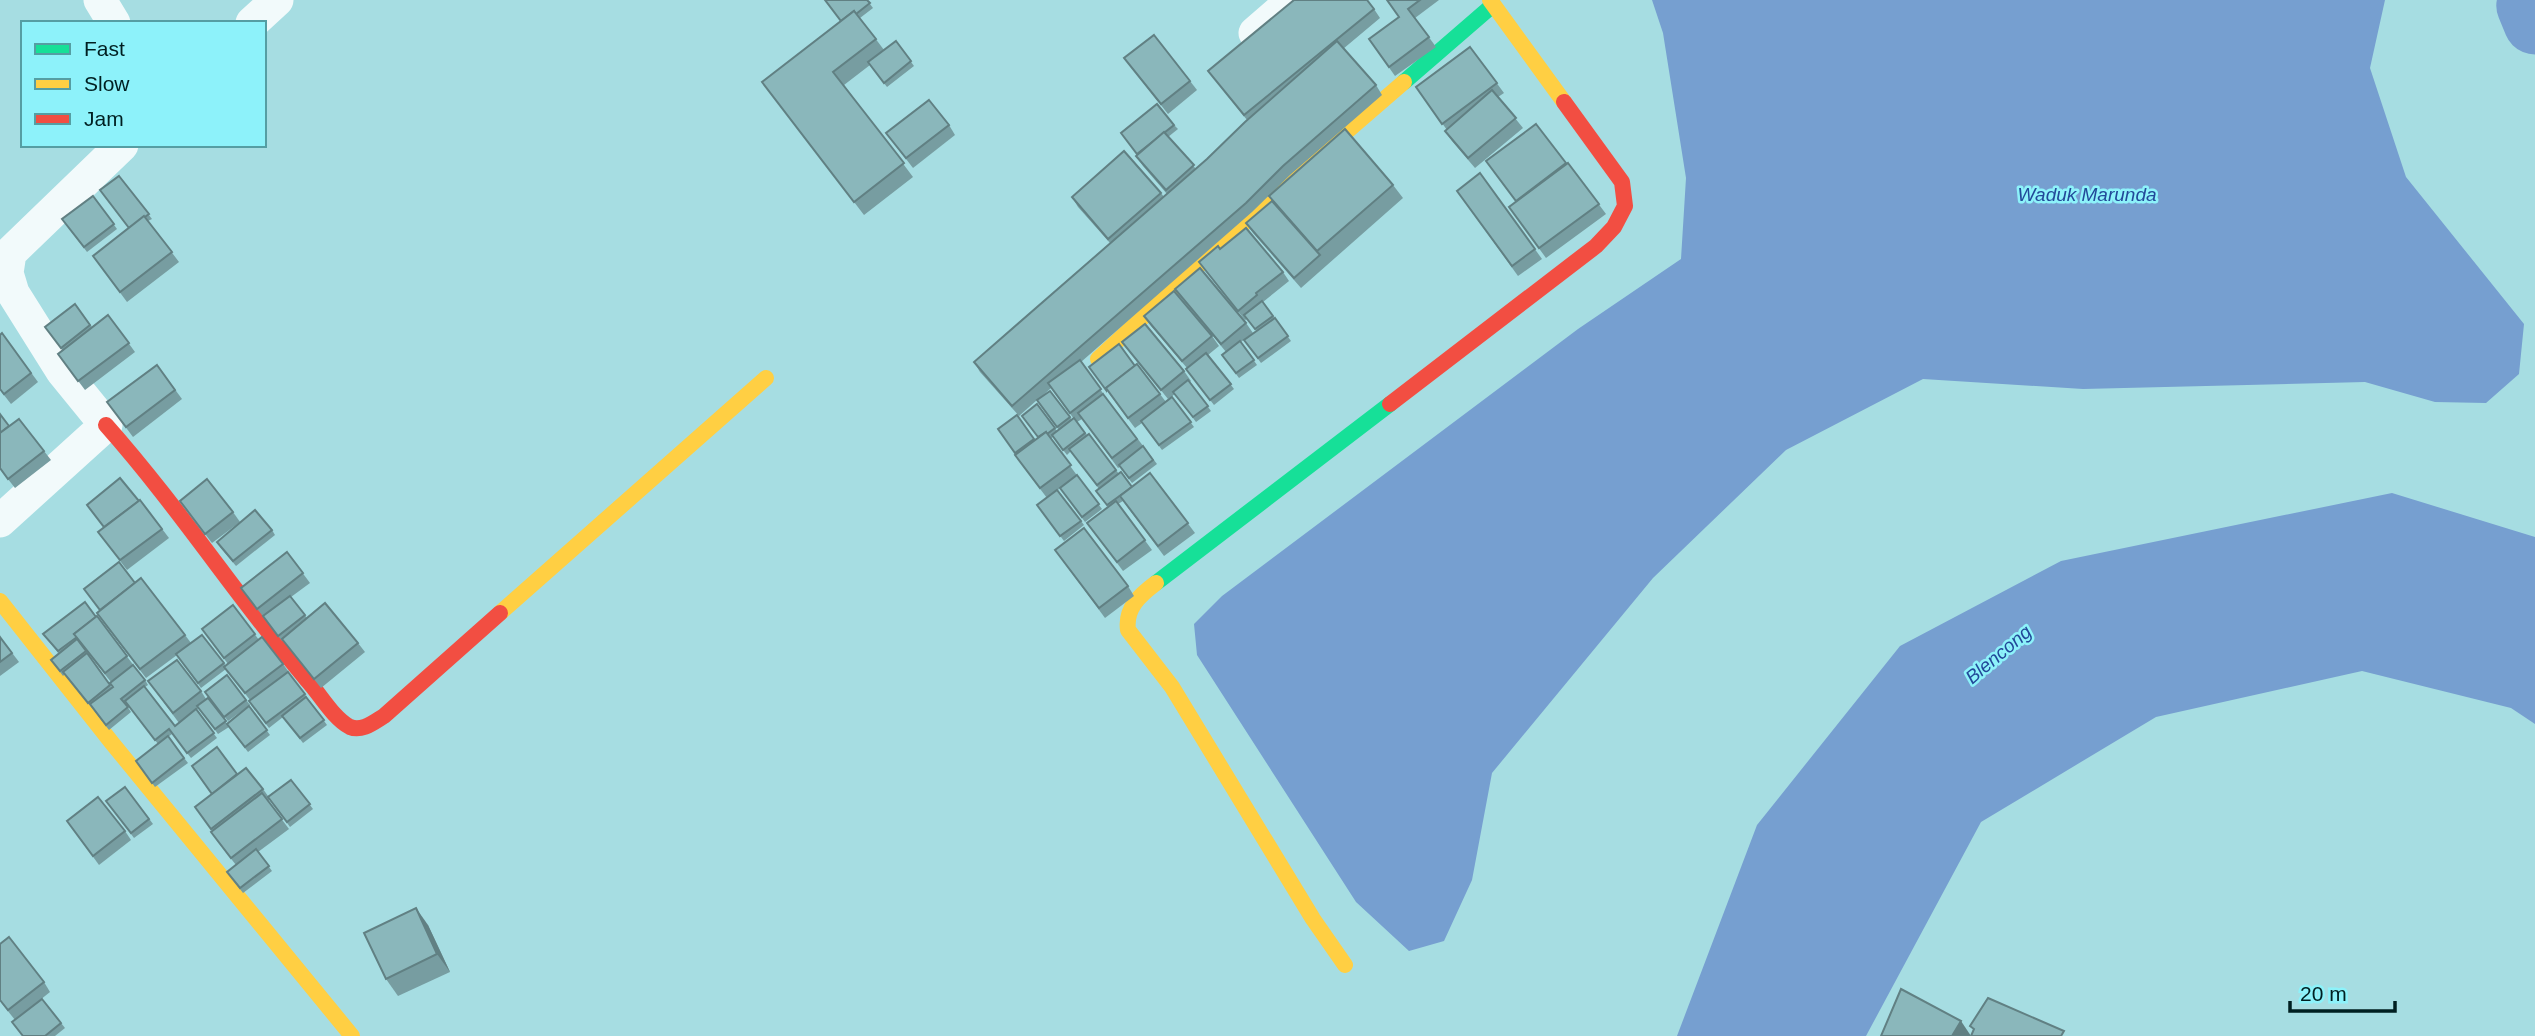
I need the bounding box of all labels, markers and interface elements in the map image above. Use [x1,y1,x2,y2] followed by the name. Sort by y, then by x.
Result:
[21,21,266,147] legend
[84,37,125,60] text: Fast
[84,72,130,95] text: Slow
[84,107,124,130] text: Jam
[2017,184,2157,205] water label: Waduk Marunda
[1961,621,2036,688] water label: Blencong
[2290,970,2395,1014] scale bar
[2300,982,2347,1005] text: 20 m

